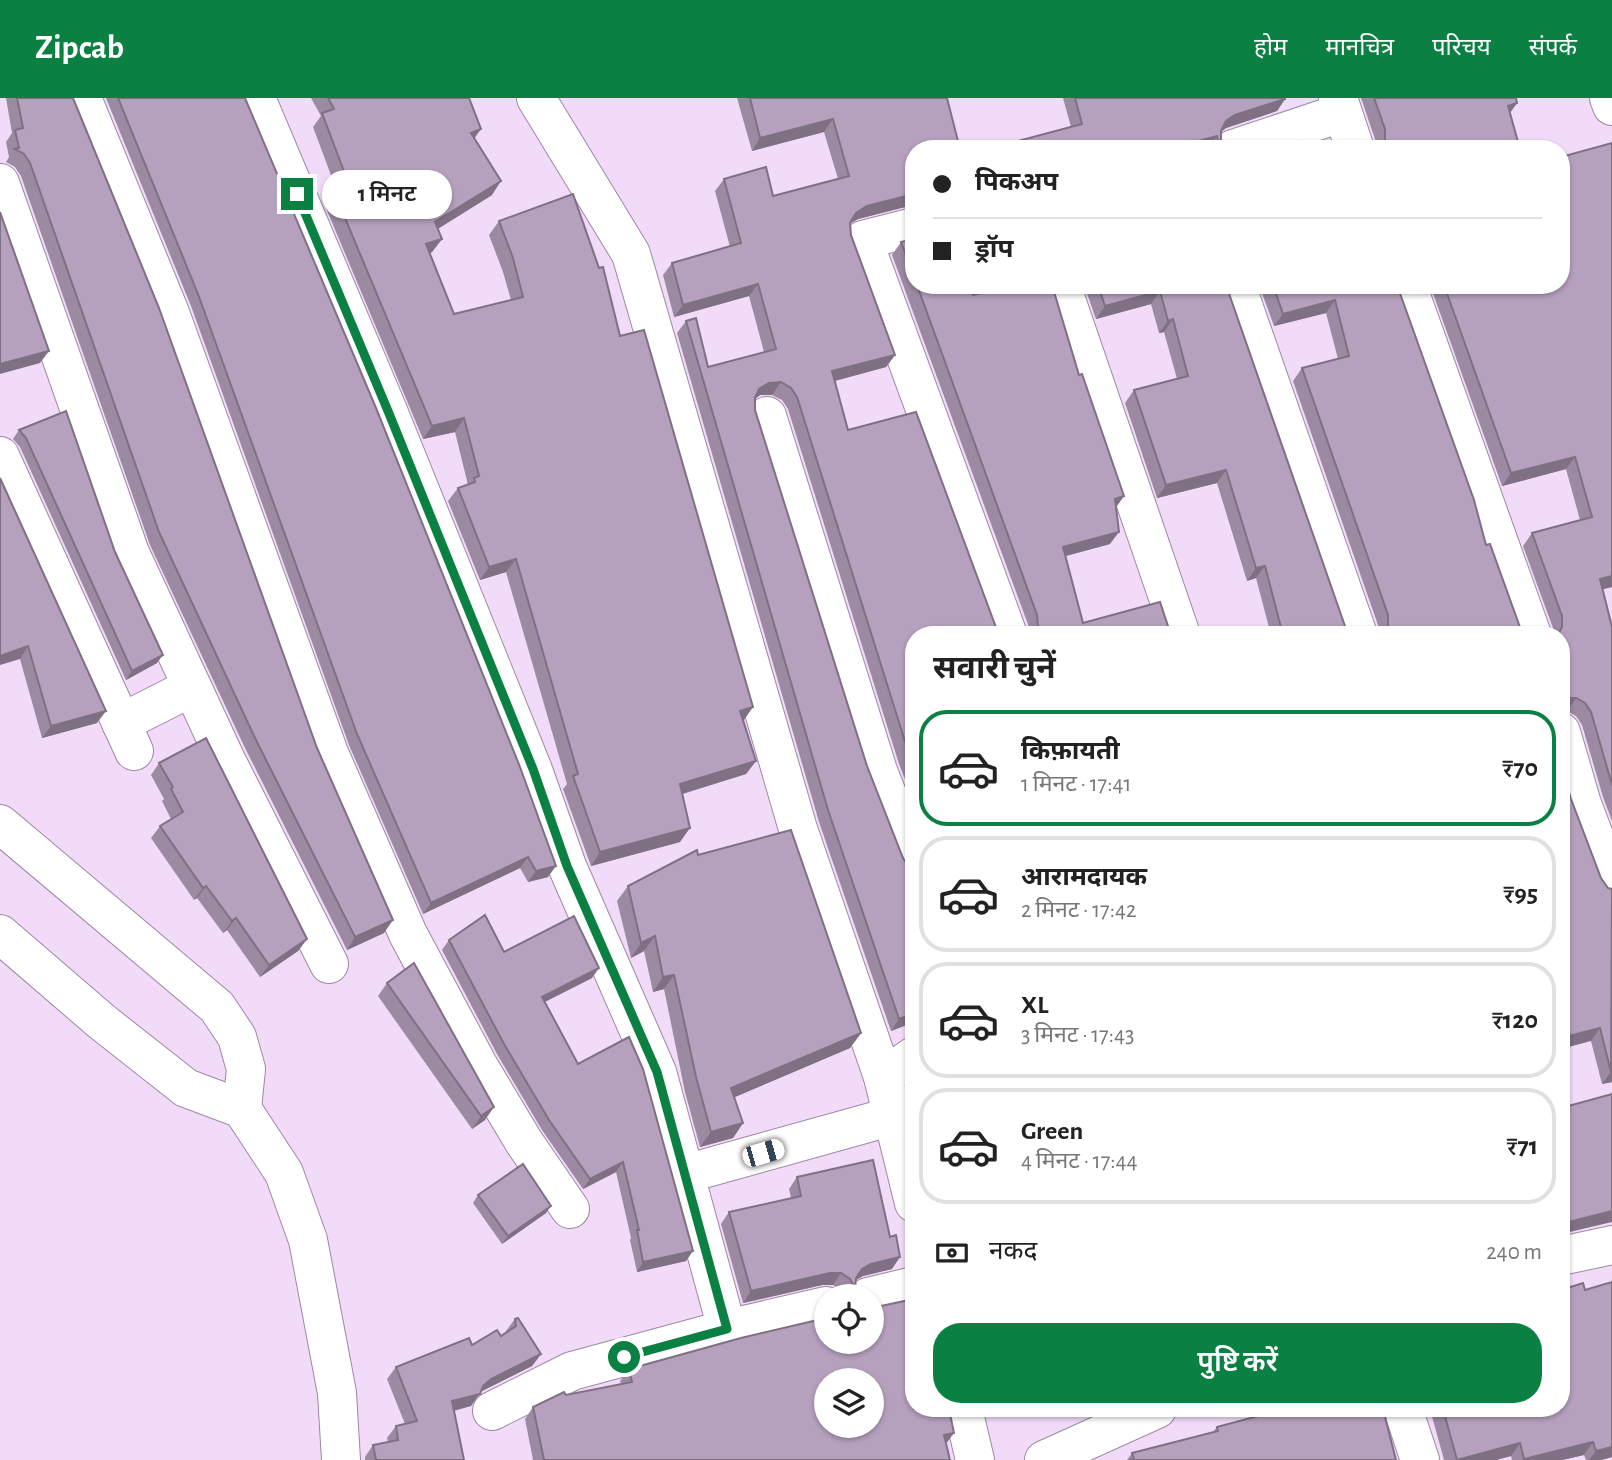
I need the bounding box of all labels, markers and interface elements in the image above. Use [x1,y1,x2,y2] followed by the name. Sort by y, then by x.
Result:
[35,32,124,65] text: Zipcab
[1254,36,1287,60] text: होम
[1325,36,1394,60] text: मानचित्र
[1432,36,1491,60] text: परिचय
[1529,36,1577,60] text: संपर्क
[975,169,1058,195] text: पिकअप
[322,170,451,218] callout: 1 मिनट
[281,178,313,210] route end
[358,183,416,206] text: 1 मिनट
[975,236,1013,262] text: ड्रॉप
[933,652,1056,684] text: सवारी चुनें
[937,737,1000,800] icon: car
[1021,738,1120,764] text: किफ़ायती
[1502,755,1538,781] text: ₹70
[1021,773,1131,796] text: 1 मिनट · 17:41
[937,863,1000,926] icon: car
[1021,864,1147,890] text: आरामदायक
[1503,881,1538,907] text: ₹95
[1021,899,1136,922] text: 2 मिनट · 17:42
[937,989,1000,1052] icon: car
[1021,992,1048,1018] text: XL
[1492,1007,1538,1033] text: ₹120
[1021,1024,1135,1047] text: 3 मिनट · 17:43
[937,1115,1000,1178] icon: car
[1021,1118,1083,1144] text: Green
[1507,1133,1538,1159] text: ₹71
[740,1137,787,1169] car
[1021,1150,1138,1173] text: 4 मिनट · 17:44
[933,1234,971,1272] icon: cash
[989,1238,1037,1264] text: नकद
[1486,1241,1542,1264] text: 240 m
[814,1284,884,1438] map controls
[814,1284,884,1354] button: locate
[933,1323,1542,1403] button: पुष्टि करें
[608,1341,640,1373] route start
[814,1368,884,1438] button: layers

